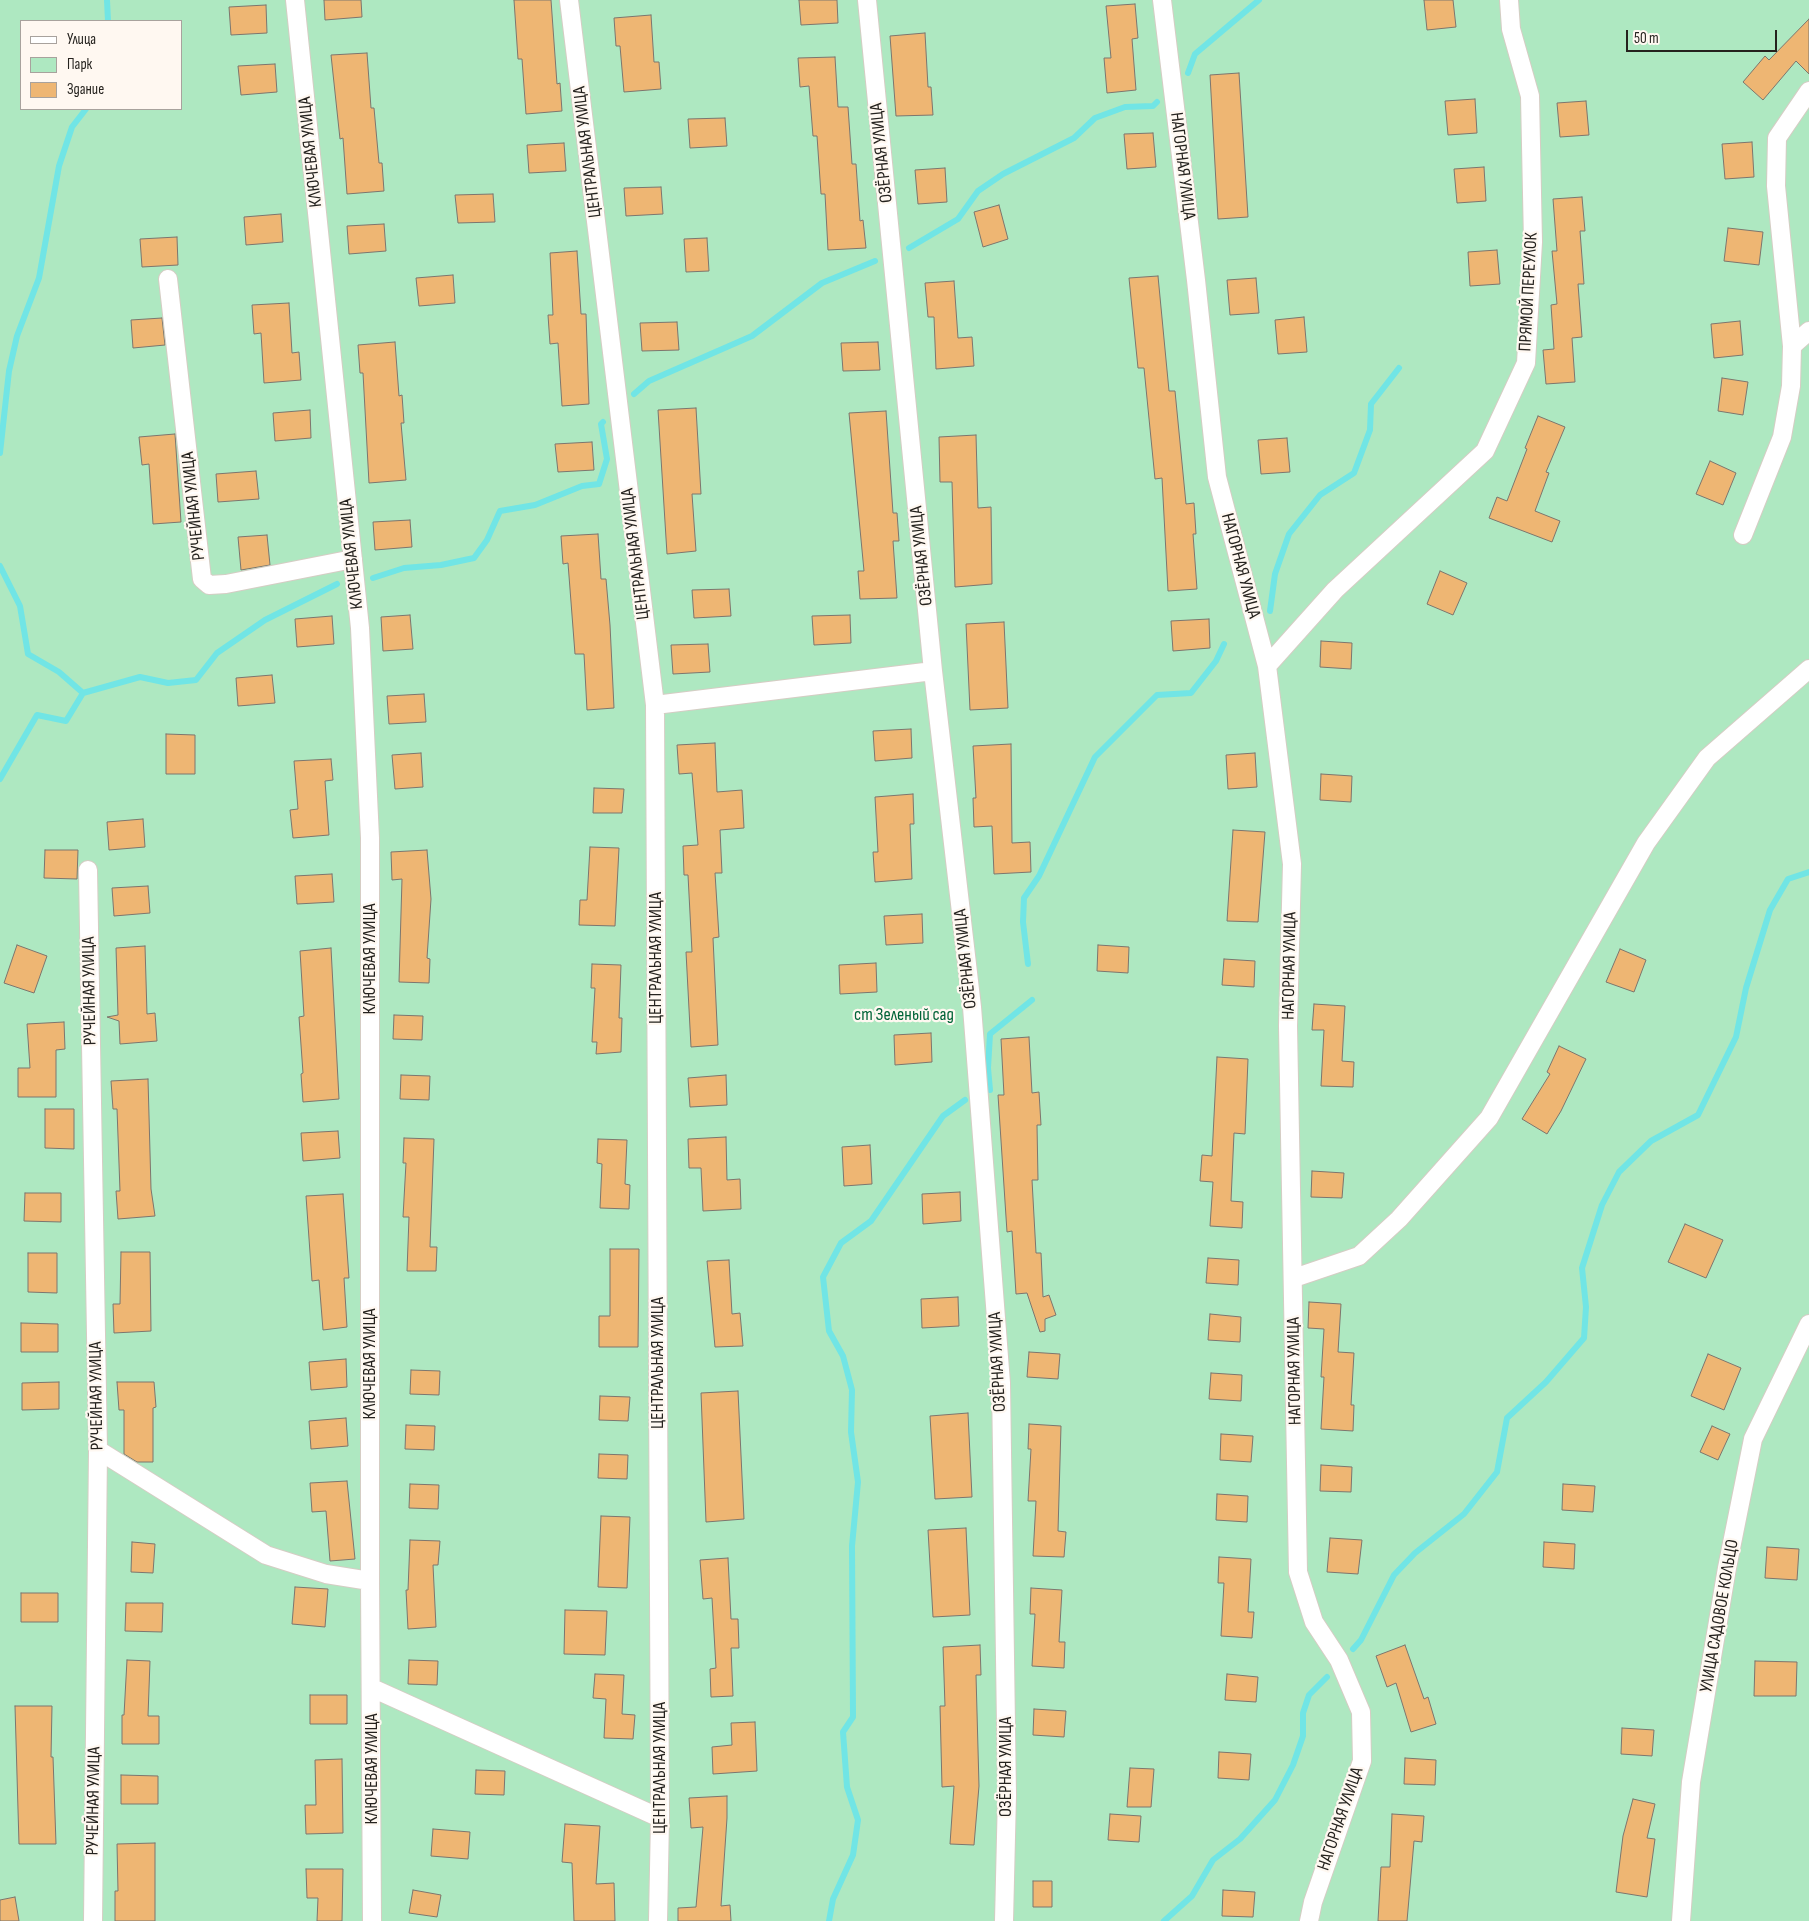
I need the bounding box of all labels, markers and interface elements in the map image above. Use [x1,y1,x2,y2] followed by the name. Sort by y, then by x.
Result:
[20,20,182,110] legend
[1629,20,1780,52] scale bar
[1634,29,1659,48] text: 50 m
[67,30,96,49] text: Улица
[67,55,92,74] text: Парк
[67,80,104,99] text: Здание
[569,85,607,219] street label: ЦЕНТРАЛЬНАЯ УЛИЦА
[294,96,328,208] street label: КЛЮЧЕВАЯ УЛИЦА
[866,102,898,204] street label: ОЗЁРНАЯ УЛИЦА
[1165,111,1199,221] street label: НАГОРНАЯ УЛИЦА
[1515,232,1543,352] street label: ПРЯМОЙ ПЕРЕУЛОК
[178,451,210,561] street label: РУЧЕЙНАЯ УЛИЦА
[617,487,655,621] street label: ЦЕНТРАЛЬНАЯ УЛИЦА
[335,498,369,610] street label: КЛЮЧЕВАЯ УЛИЦА
[906,505,938,607] street label: ОЗЁРНАЯ УЛИЦА
[1216,511,1264,621] street label: НАГОРНАЯ УЛИЦА
[645,892,667,1024] street label: ЦЕНТРАЛЬНАЯ УЛИЦА
[359,903,381,1015] street label: КЛЮЧЕВАЯ УЛИЦА
[950,908,982,1010] street label: ОЗЁРНАЯ УЛИЦА
[1278,912,1302,1020] street label: НАГОРНАЯ УЛИЦА
[78,936,102,1046] street label: РУЧЕЙНАЯ УЛИЦА
[854,1004,954,1026] park label: ст Зеленый сад
[647,1297,669,1429] street label: ЦЕНТРАЛЬНАЯ УЛИЦА
[359,1308,381,1420] street label: КЛЮЧЕВАЯ УЛИЦА
[985,1311,1011,1413] street label: ОЗЁРНАЯ УЛИЦА
[1283,1317,1307,1425] street label: НАГОРНАЯ УЛИЦА
[85,1341,109,1451] street label: РУЧЕЙНАЯ УЛИЦА
[1696,1538,1744,1694] street label: УЛИЦА САДОВОЕ КОЛЬЦО
[649,1702,671,1834] street label: ЦЕНТРАЛЬНАЯ УЛИЦА
[361,1713,383,1825] street label: КЛЮЧЕВАЯ УЛИЦА
[995,1717,1017,1817] street label: ОЗЁРНАЯ УЛИЦА
[82,1746,106,1856] street label: РУЧЕЙНАЯ УЛИЦА
[1313,1764,1369,1874] street label: НАГОРНАЯ УЛИЦА

